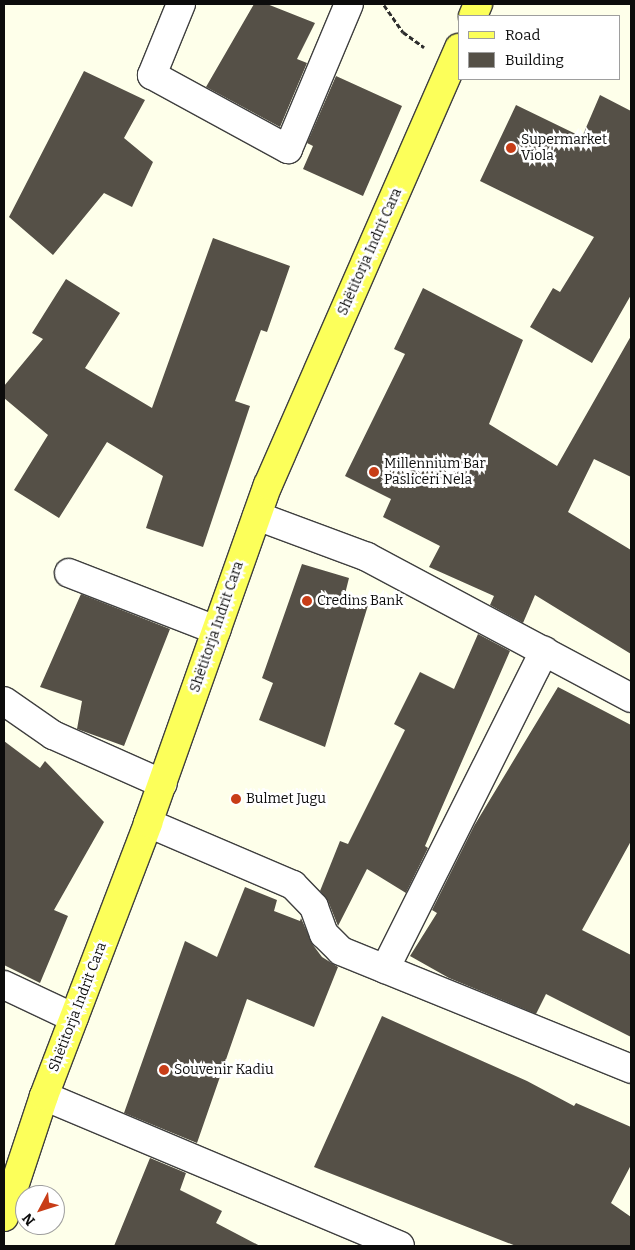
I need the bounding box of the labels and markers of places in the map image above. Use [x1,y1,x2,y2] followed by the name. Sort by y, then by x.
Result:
[521,132,607,164] place label: Supermarket Viola
[505,142,517,154] marker: Supermarket Viola
[384,456,486,488] place label: Millennium Bar Pasliceri Nela
[368,466,380,478] marker: Millennium Bar Pasliceri Nela
[317,593,403,609] place label: Credins Bank
[301,595,313,607] marker: Credins Bank
[246,791,326,807] place label: Bulmet Jugu
[230,793,242,805] marker: Bulmet Jugu
[174,1062,274,1078] place label: Souvenir Kadiu
[158,1064,170,1076] marker: Souvenir Kadiu

